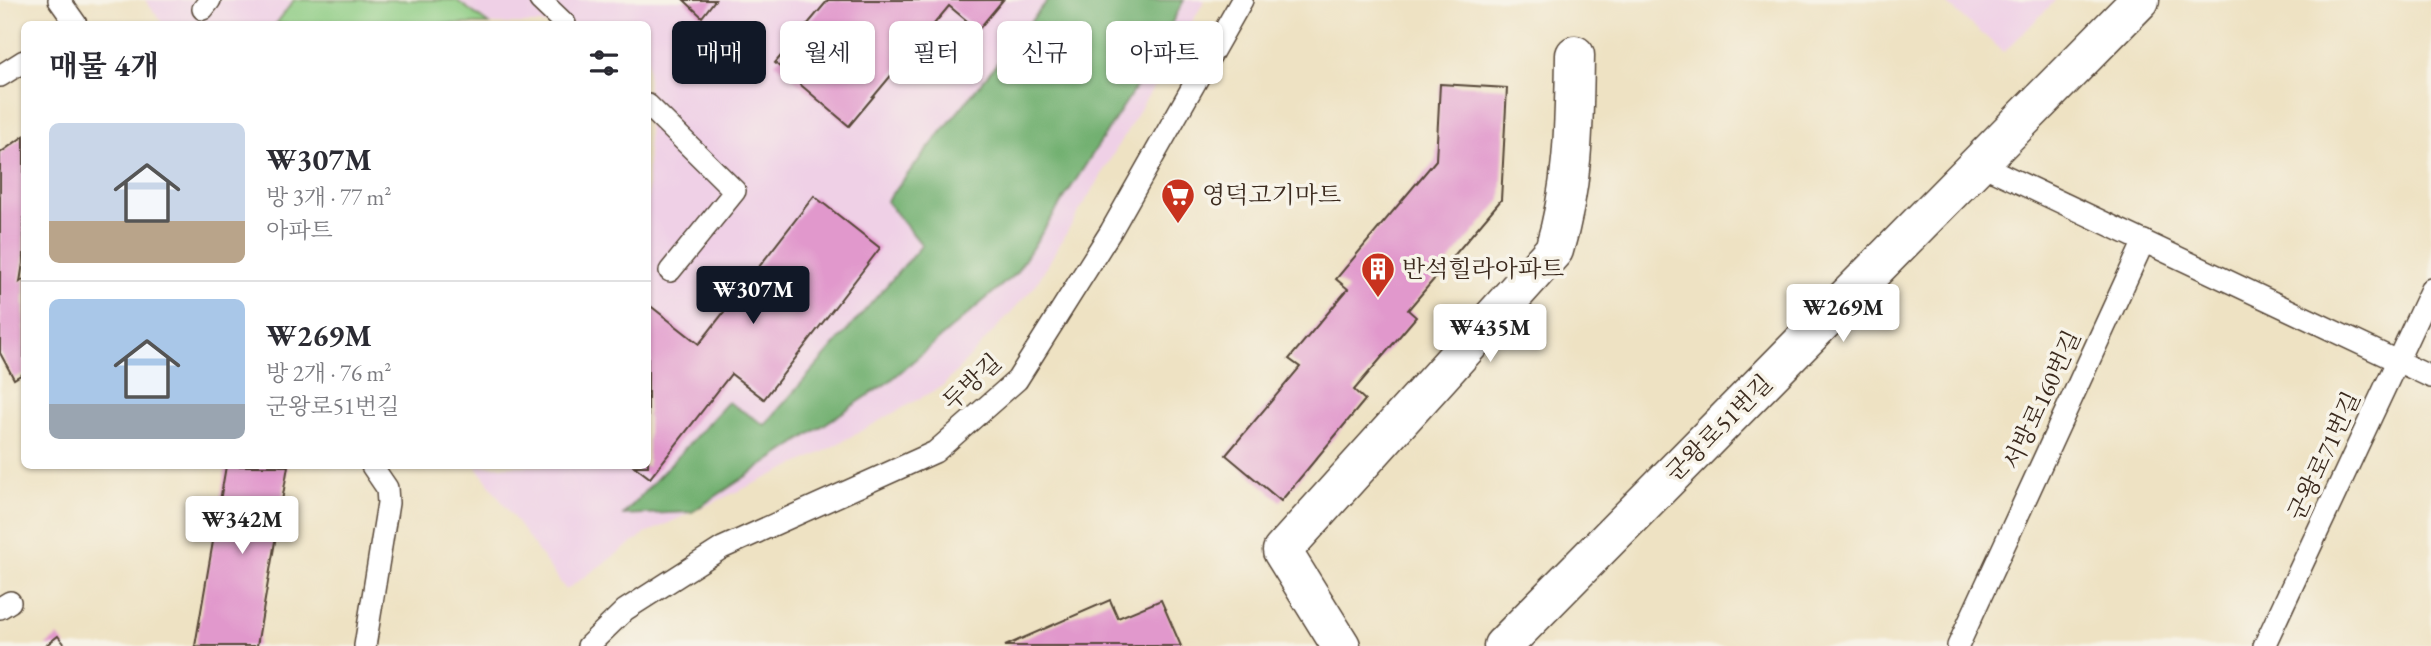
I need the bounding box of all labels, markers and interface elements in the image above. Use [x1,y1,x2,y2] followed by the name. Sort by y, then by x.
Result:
[672,21,766,84] chip: 매매
[780,21,875,84] chip: 월세
[889,21,983,84] chip: 필터
[997,21,1092,84] chip: 신규
[1106,21,1223,84] chip: 아파트
[585,44,623,82] icon: filters
[49,46,159,85] text: 매물 4개
[266,140,372,179] text: ₩307M
[105,151,189,235] icon: home
[1159,176,1197,225] supermarket icon: 영덕고기마트
[1202,179,1341,210] place label: 영덕고기마트
[266,182,391,212] text: 방 3개 · 77 m²
[266,215,333,245] text: 아파트
[1359,250,1397,299] building icon: 반석힐라아파트
[1402,253,1564,284] place label: 반석힐라아파트
[704,266,802,326] pin: ₩307M
[712,274,794,304] text: ₩307M
[1794,284,1892,344] pin: ₩269M
[1802,292,1884,322] text: ₩269M
[1441,304,1539,364] pin: ₩435M
[1449,312,1531,342] text: ₩435M
[266,316,372,355] text: ₩269M
[1996,325,2087,475] street label: 서방로160번길
[105,327,189,411] icon: home
[936,347,1008,417] street label: 두방길
[266,358,391,388] text: 방 2개 · 76 m²
[1659,368,1779,488] street label: 군왕로51번길
[2280,386,2367,525] street label: 군왕로71번길
[266,391,399,421] text: 군왕로51번길
[193,496,291,556] pin: ₩342M
[201,504,283,534] text: ₩342M

